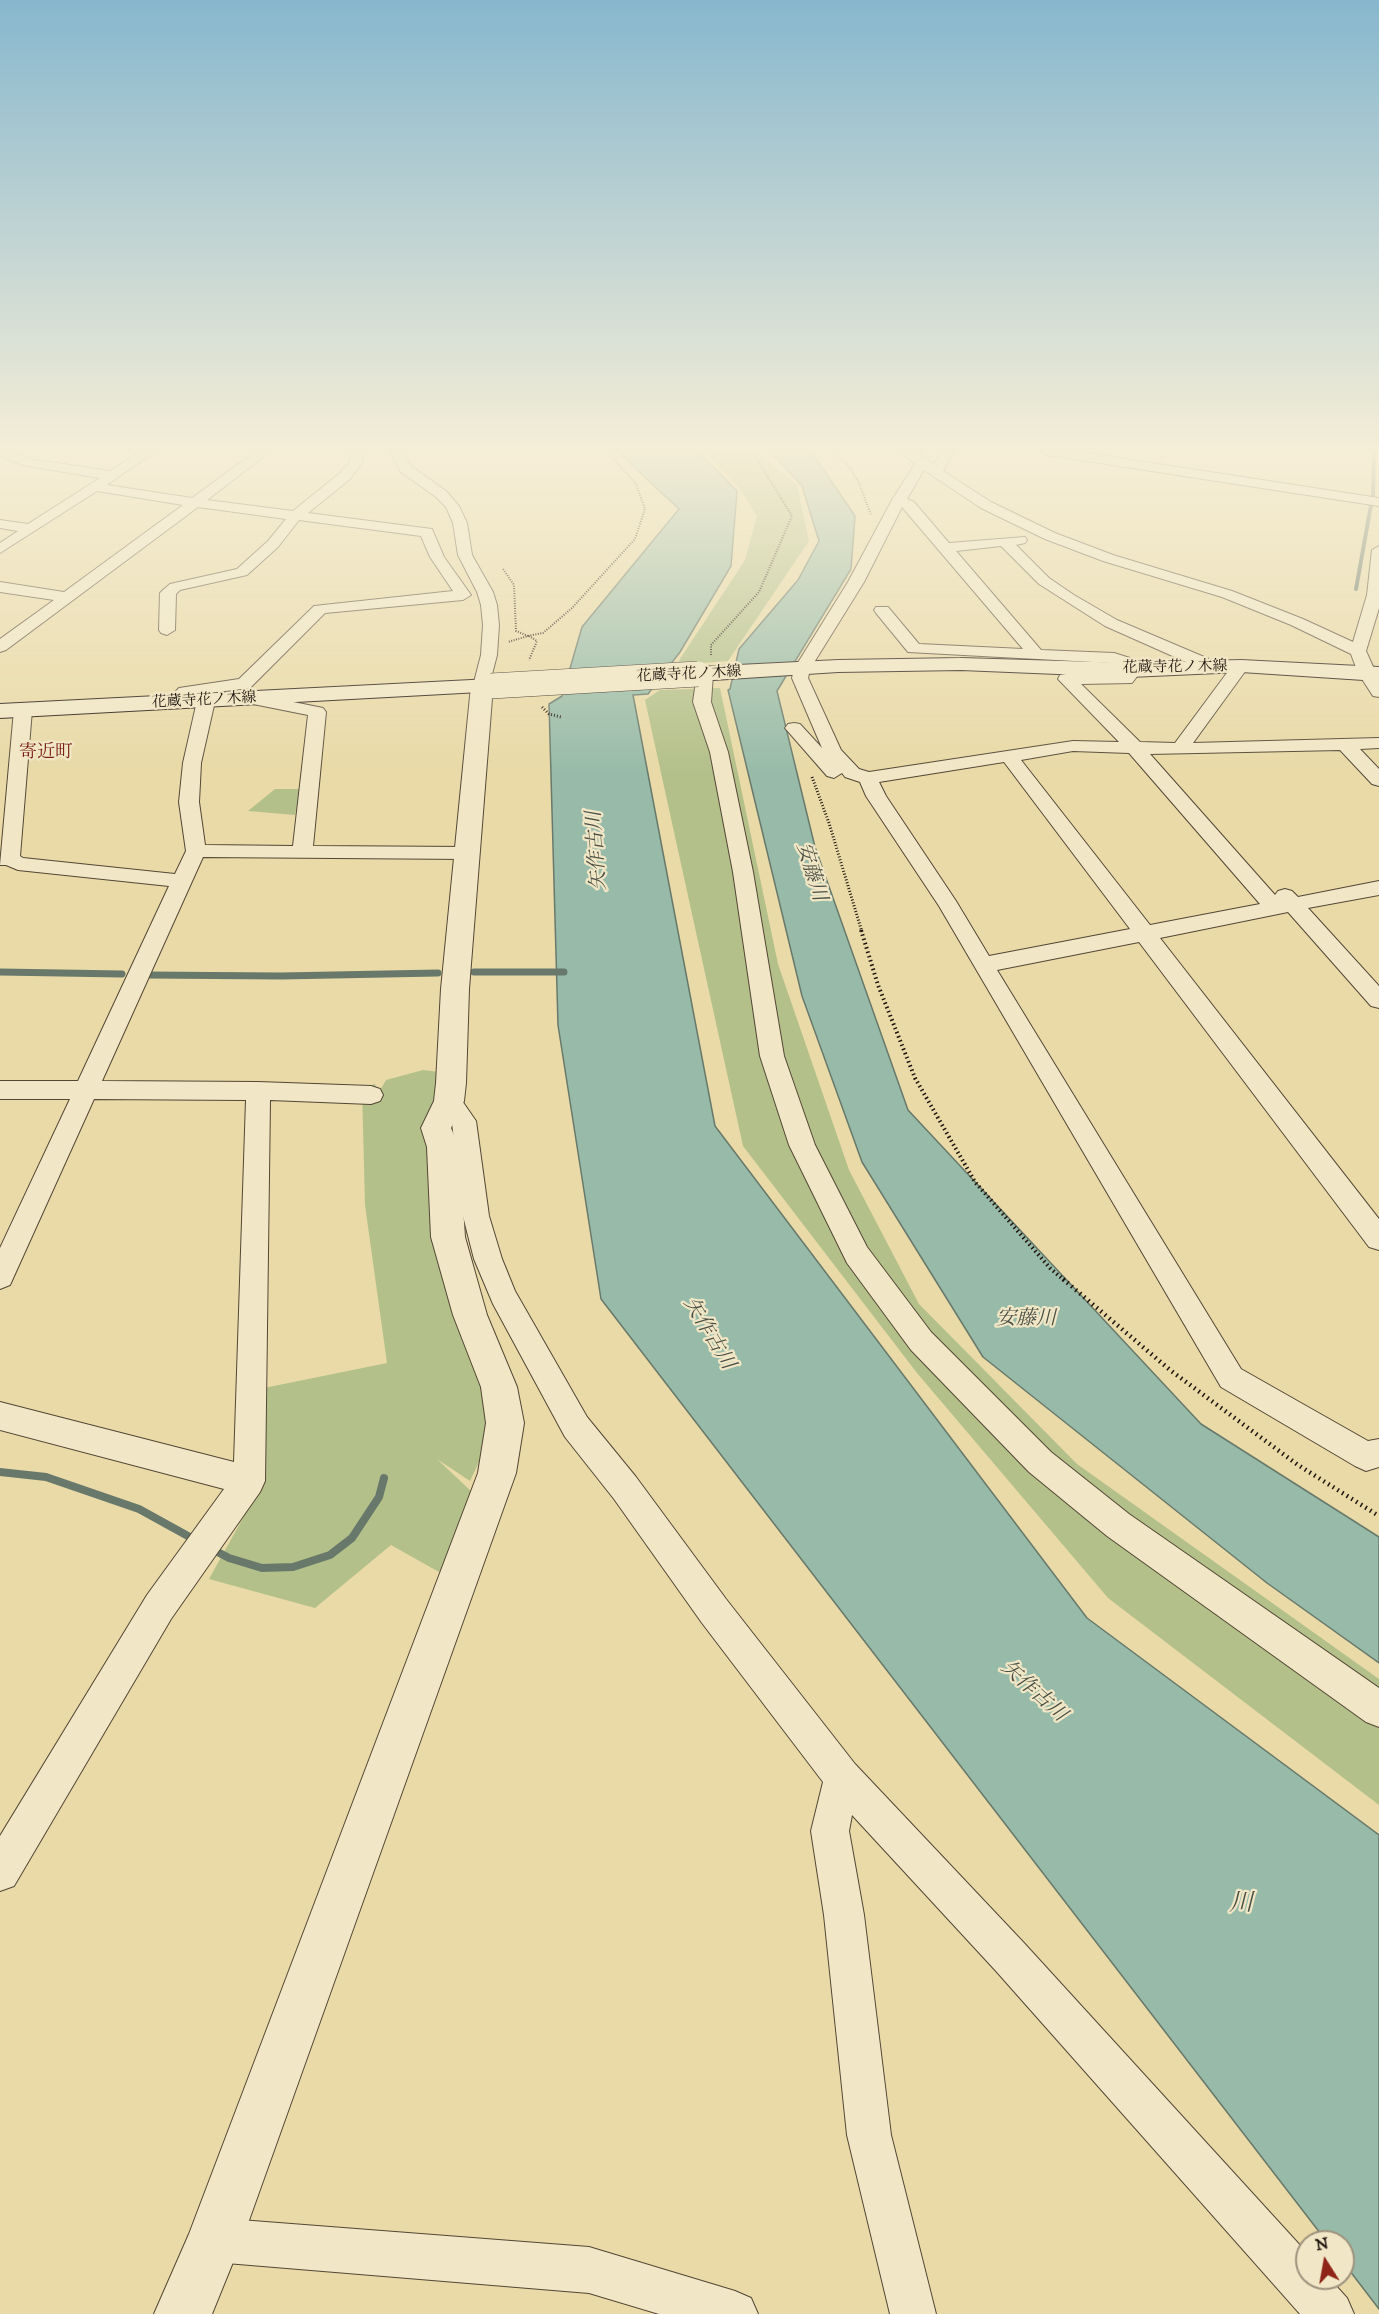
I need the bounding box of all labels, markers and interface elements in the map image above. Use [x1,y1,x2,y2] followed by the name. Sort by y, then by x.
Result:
[1122,658,1228,678] street label: 花蔵寺花ノ木線
[636,663,742,687] street label: 花蔵寺花ノ木線
[151,689,257,713] street label: 花蔵寺花ノ木線
[19,742,73,764] district label: 寄近町
[583,810,613,892] water label: 矢作古川
[790,840,830,904] water label: 安藤川
[677,1294,739,1374] water label: 矢作古川
[996,1308,1056,1332] water label: 安藤川
[995,1656,1071,1728] water label: 矢作古川
[1229,1891,1253,1919] water label: 川
[1295,2230,1355,2290] north arrow
[1314,2233,1330,2255] text: N

